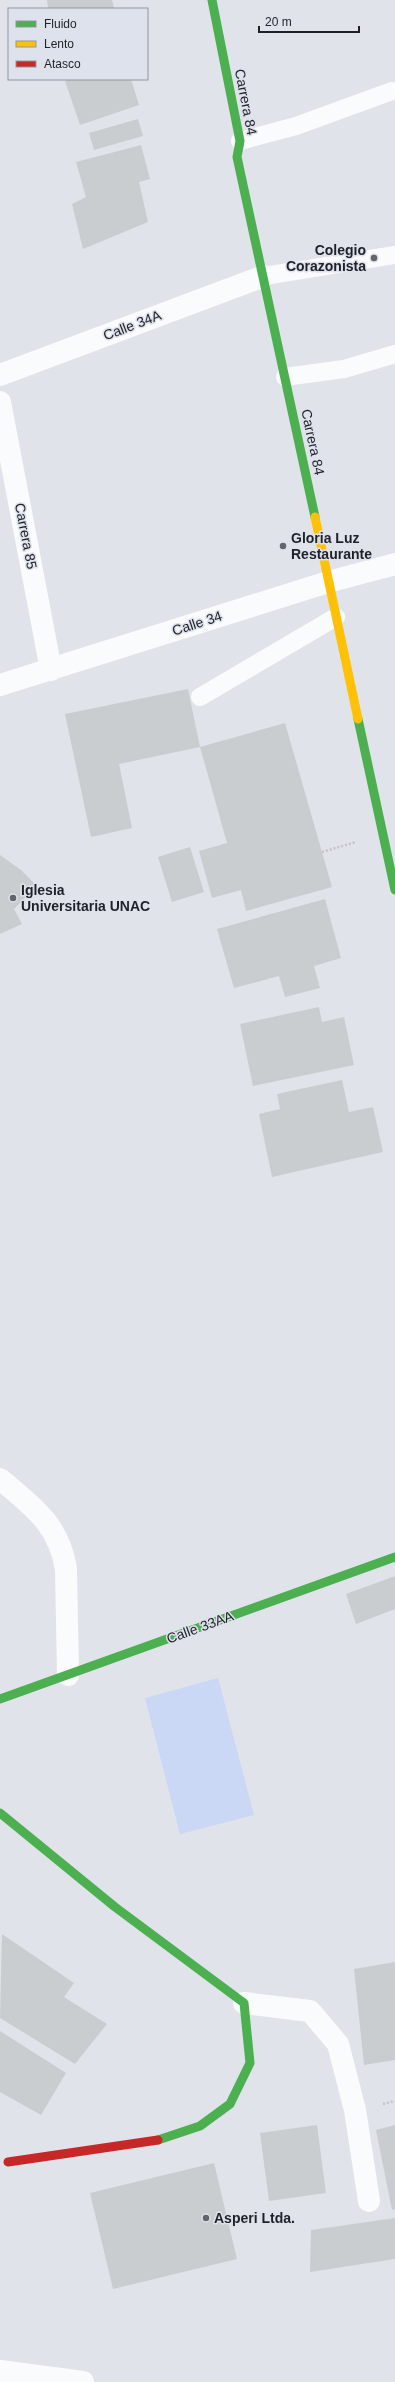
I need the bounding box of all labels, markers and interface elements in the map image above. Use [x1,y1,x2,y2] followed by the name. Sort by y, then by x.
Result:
[8,8,148,80] legend
[259,8,359,34] scale bar
[265,15,292,29] text: 20 m
[44,17,77,31] text: Fluido
[44,37,74,51] text: Lento
[44,57,81,71] text: Atasco
[232,68,260,137] street label: Carrera 84
[286,242,366,274] place label: Colegio Corazonista
[369,253,379,263] marker: Colegio Corazonista
[101,306,164,343] street label: Calle 34A
[298,408,328,477] street label: Carrera 84
[12,502,40,571] street label: Carrera 85
[291,530,372,562] place label: Gloria Luz Restaurante
[278,541,288,551] marker: Gloria Luz Restaurante
[170,607,224,639] street label: Calle 34
[21,882,150,914] place label: Iglesia Universitaria UNAC
[8,893,18,903] marker: Iglesia Universitaria UNAC
[164,1607,236,1646] street label: Calle 33AA
[214,2210,295,2226] place label: Asperi Ltda.
[201,2213,211,2223] marker: Asperi Ltda.

